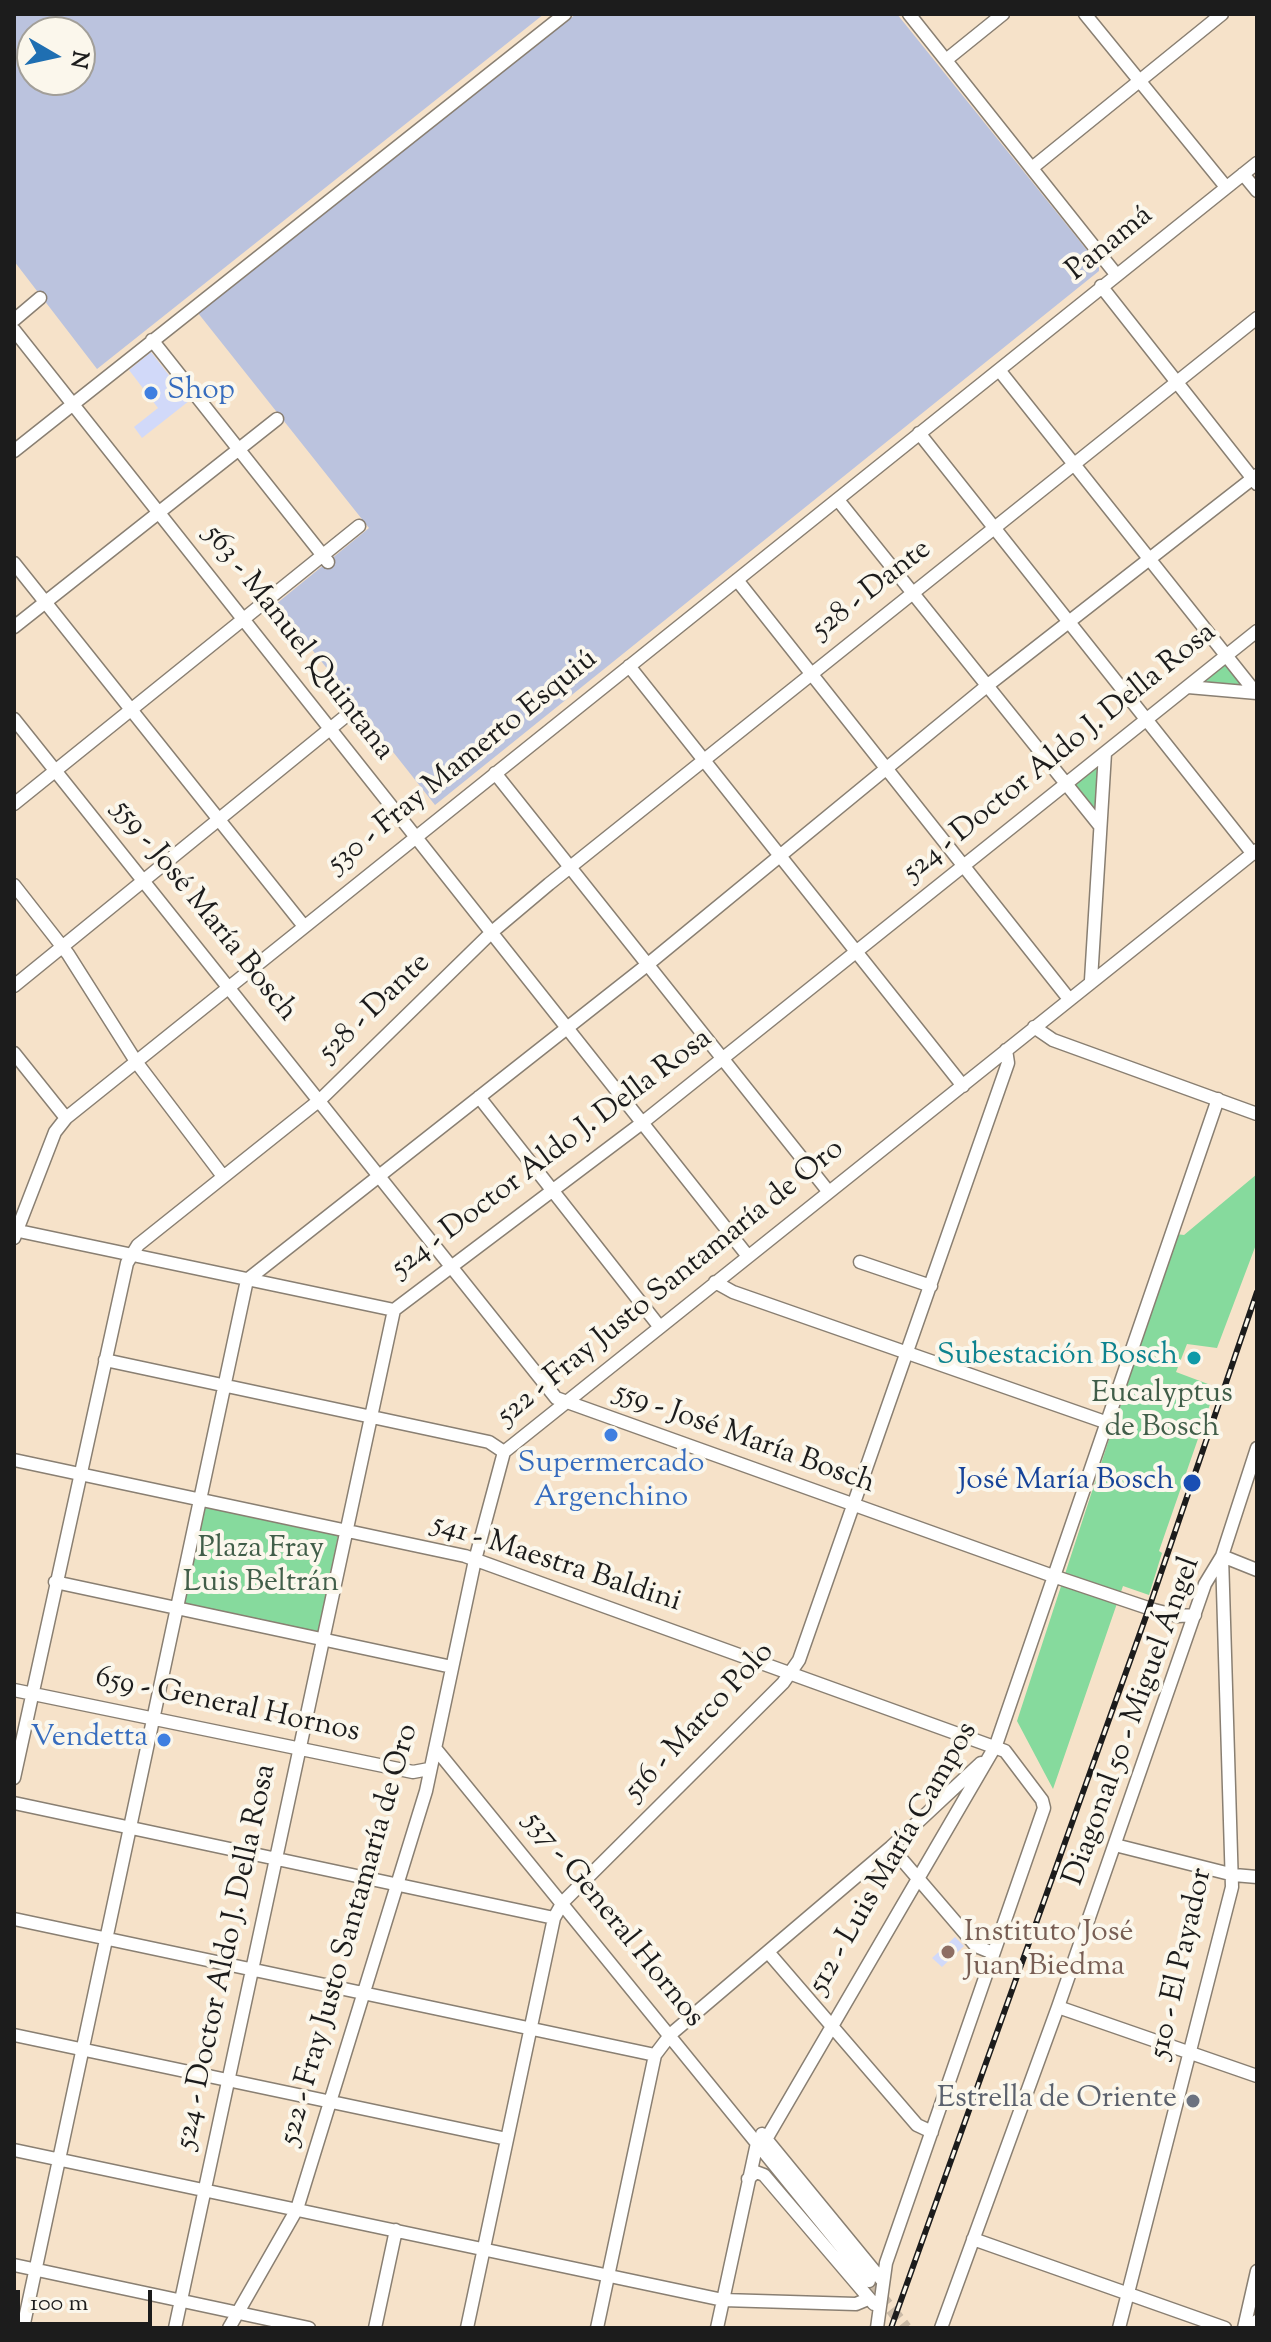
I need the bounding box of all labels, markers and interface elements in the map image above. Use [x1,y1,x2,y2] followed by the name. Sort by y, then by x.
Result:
[16,16,96,96] north arrow
[61,48,95,71] text: N
[1061,199,1161,291] street label: Panamá
[167,375,235,411] place label: Shop
[142,384,160,402] marker: Shop
[194,519,400,769] street label: 563 - Manuel Quintana
[806,533,940,649] street label: 528 - Dante
[897,617,1225,891] street label: 524 - Doctor Aldo J. Della Rosa
[322,643,606,883] street label: 530 - Fray Mamerto Esquiú
[103,794,303,1030] street label: 559 - José María Bosch
[313,947,439,1071] street label: 528 - Dante
[386,1023,720,1287] street label: 524 - Doctor Aldo J. Della Rosa
[491,1133,853,1435] street label: 522 - Fray Justo Santamaría de Oro
[937,1340,1178,1376] place label: Subestación Bosch
[1185,1349,1203,1367] marker: Subestación Bosch
[609,1376,879,1504] street label: 559 - José María Bosch
[1091,1378,1233,1448] park label: Eucalyptus de Bosch
[602,1426,620,1444] marker: Supermercado Argenchino
[518,1448,704,1518] place label: Supermercado Argenchino
[958,1465,1174,1501] place label: José María Bosch
[1181,1472,1203,1494] marker: José María Bosch
[427,1508,685,1622] street label: 541 - Maestra Baldini
[183,1533,339,1604] park label: Plaza Fray Luis Beltrán
[1058,1553,1210,1891] street label: Diagonal 50 - Miguel Ángel
[619,1636,783,1810] street label: 516 - Marco Polo
[91,1661,363,1753] street label: 659 - General Hornos
[803,1717,987,2001] street label: 512 - Luis María Campos
[274,1720,428,2150] street label: 522 - Fray Justo Santamaría de Oro
[30,1722,148,1758] place label: Vendetta
[155,1731,173,1749] marker: Vendetta
[170,1762,286,2152] street label: 524 - Doctor Aldo J. Della Rosa
[514,1806,710,2036] street label: 537 - General Hornos
[1144,1865,1222,2063] street label: 510 - El Payador
[964,1917,1133,1988] place label: Instituto José Juan Biedma
[939,1943,957,1961] marker: Instituto José Juan Biedma
[937,2083,1177,2119] place label: Estrella de Oriente
[1184,2092,1202,2110] marker: Estrella de Oriente
[20,2274,156,2324] scale bar
[30,2287,88,2321] text: 100 m

